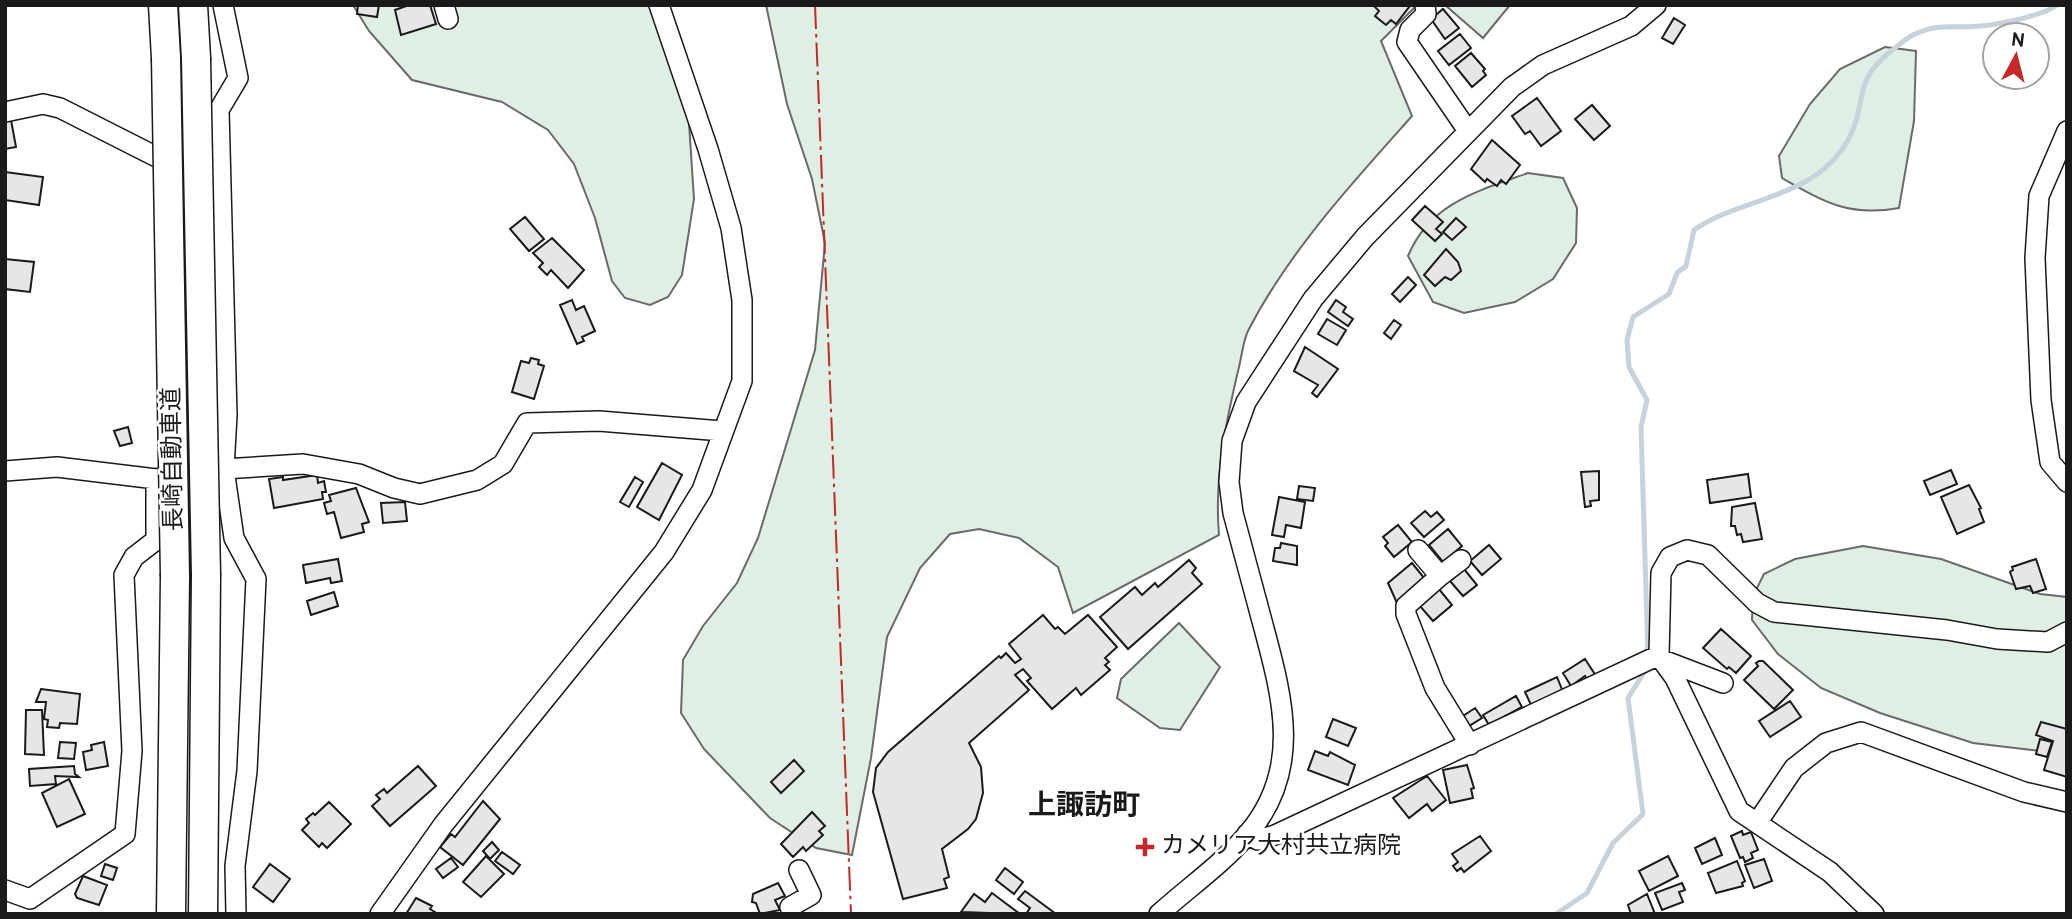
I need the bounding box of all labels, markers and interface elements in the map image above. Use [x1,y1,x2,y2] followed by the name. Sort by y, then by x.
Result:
[1981,21,2051,91] north arrow
[2010,28,2026,54] text: N
[158,387,190,531] street label: 長崎自動車道
[1028,789,1140,825] district label: 上諏訪町
[1161,832,1401,862] place label: カメリア大村共立病院
[1135,837,1155,857] marker: カメリア大村共立病院

